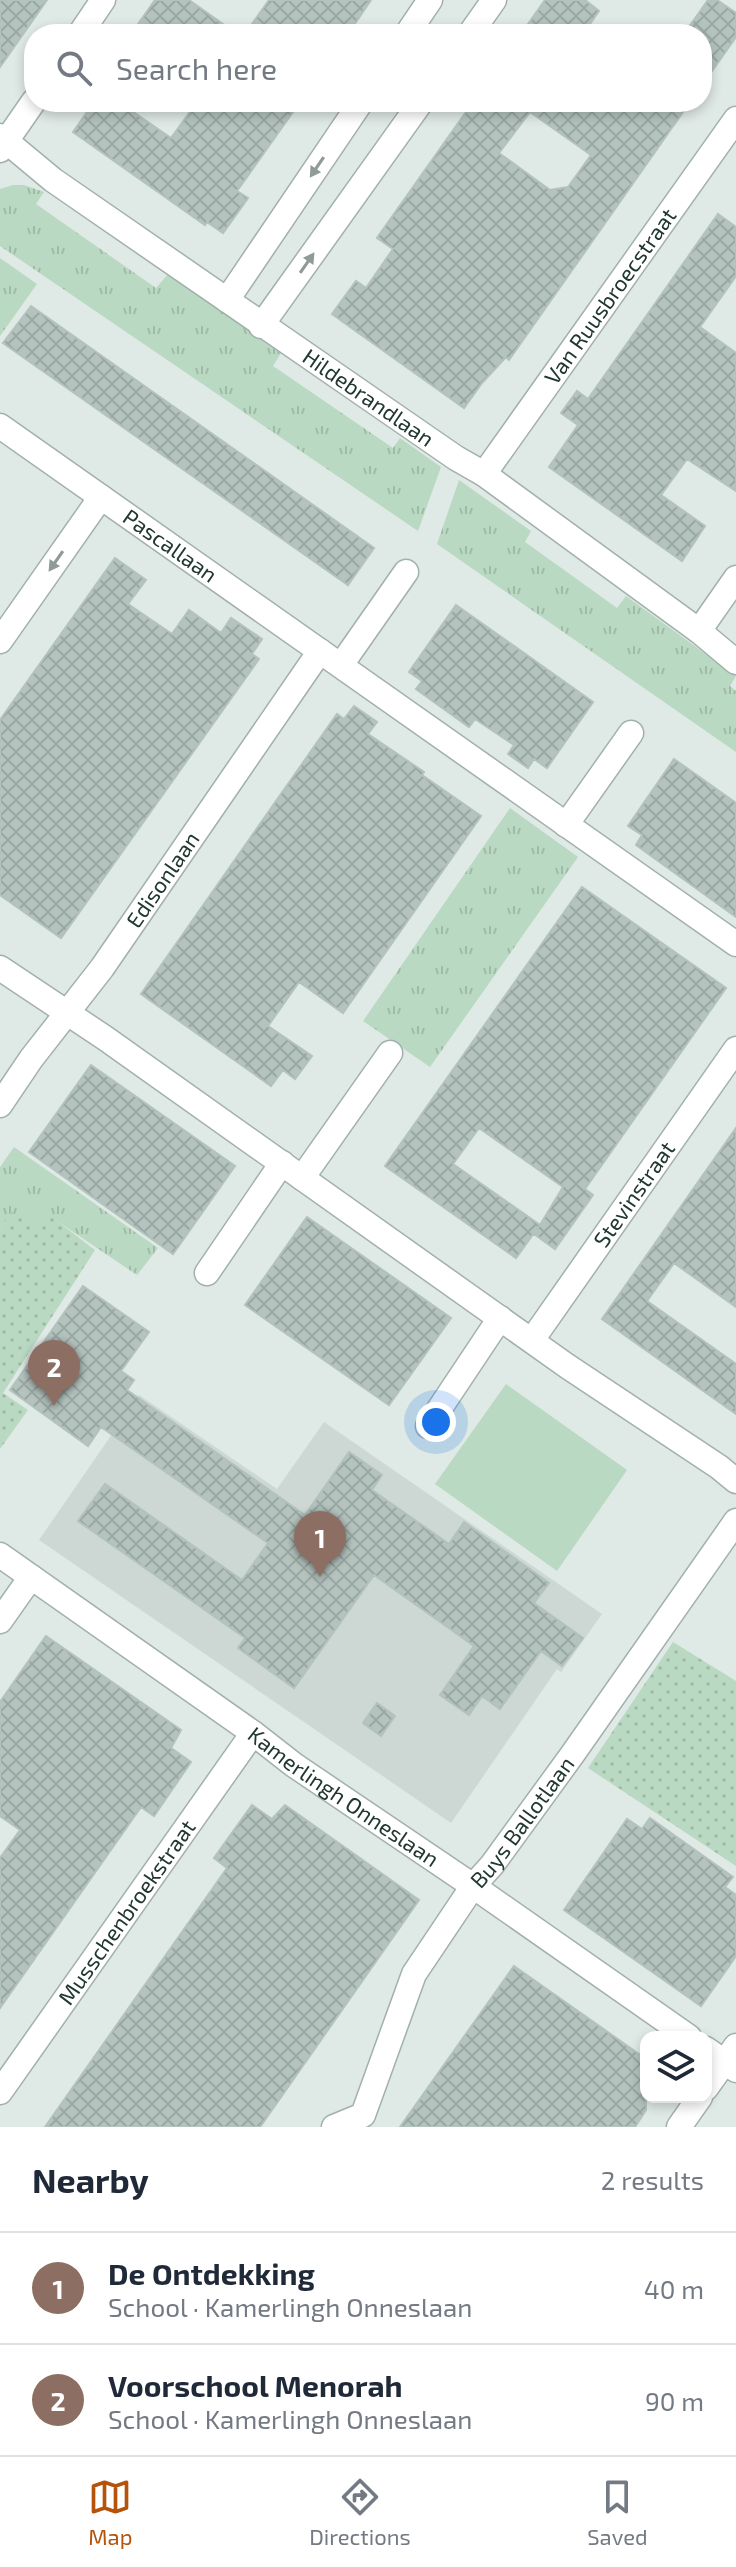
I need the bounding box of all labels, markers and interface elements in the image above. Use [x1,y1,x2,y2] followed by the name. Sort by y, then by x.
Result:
[24,24,712,112] search box
[52,46,96,90] icon: search
[116,50,277,86] text: Search here
[310,156,325,177] one-way arrow
[538,203,681,389] street label: Van Ruusbroecstraat
[298,252,314,273] one-way arrow
[298,342,439,451] street label: Hildebrandlaan
[119,503,223,587] street label: Pascallaan
[49,550,64,571] one-way arrow
[120,826,204,932] street label: Edisonlaan
[587,1136,679,1252] street label: Stevinstraat
[28,1340,80,1406] pin: 2
[416,1402,456,1442] your location
[294,1511,346,1577] pin: 1
[244,1720,444,1871] street label: Kamerlingh Onneslaan
[464,1751,579,1892] street label: Buys Ballotlaan
[52,1814,200,2009] street label: Musschenbroekstraat
[640,2031,712,2103] map controls
[640,2031,712,2103] button: layers
[32,2159,149,2200] text: Nearby
[601,2164,704,2195] text: 2 results
[108,2255,315,2291] text: De Ontdekking
[52,2273,64,2304] text: 1
[644,2273,704,2304] text: 40 m
[108,2291,472,2322] text: School · Kamerlingh Onneslaan
[108,2367,403,2403] text: Voorschool Menorah
[50,2385,66,2416] text: 2
[645,2385,704,2416] text: 90 m
[108,2403,472,2434] text: School · Kamerlingh Onneslaan
[88,2475,132,2549] tab: Map
[309,2475,411,2549] tab: Directions
[587,2475,648,2549] tab: Saved

